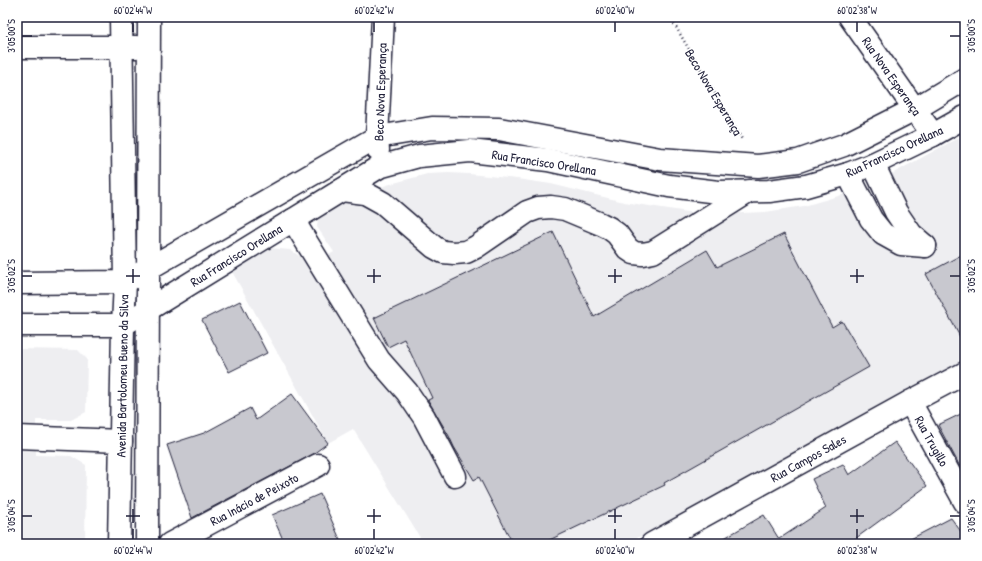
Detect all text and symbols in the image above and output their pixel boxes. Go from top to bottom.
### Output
text: 60°02'44"W [114,4,153,17]
text: 60°02'42"W [354,4,394,17]
text: 60°02'40"W [595,4,635,17]
text: 60°02'38"W [837,4,878,17]
text: 3°05'00"S [5,19,18,53]
text: 3°05'00"S [965,19,978,53]
street label: Rua Nova Esperança [858,33,926,119]
street label: Beco Nova Esperança [369,43,391,141]
street label: Beco Nova Esperança [681,45,747,139]
street label: Rua Francisco Orellana [842,121,946,181]
street label: Rua Francisco Orellana [491,145,597,179]
street label: Rua Francisco Orellana [187,219,285,291]
text: 3°05'02"S [5,259,18,293]
text: 3°05'02"S [965,259,978,293]
street label: Avenida Bartolomeu Bueno da Silva [112,294,132,458]
street label: Rua Trugillo [911,413,953,469]
street label: Rua Campos Sales [767,430,849,486]
street label: Rua Inácio de Peixoto [207,468,301,530]
text: 3°05'04"S [5,499,18,533]
text: 3°05'04"S [965,499,978,533]
text: 60°02'44"W [114,544,153,557]
text: 60°02'42"W [354,544,394,557]
text: 60°02'40"W [595,544,635,557]
text: 60°02'38"W [837,544,878,557]

